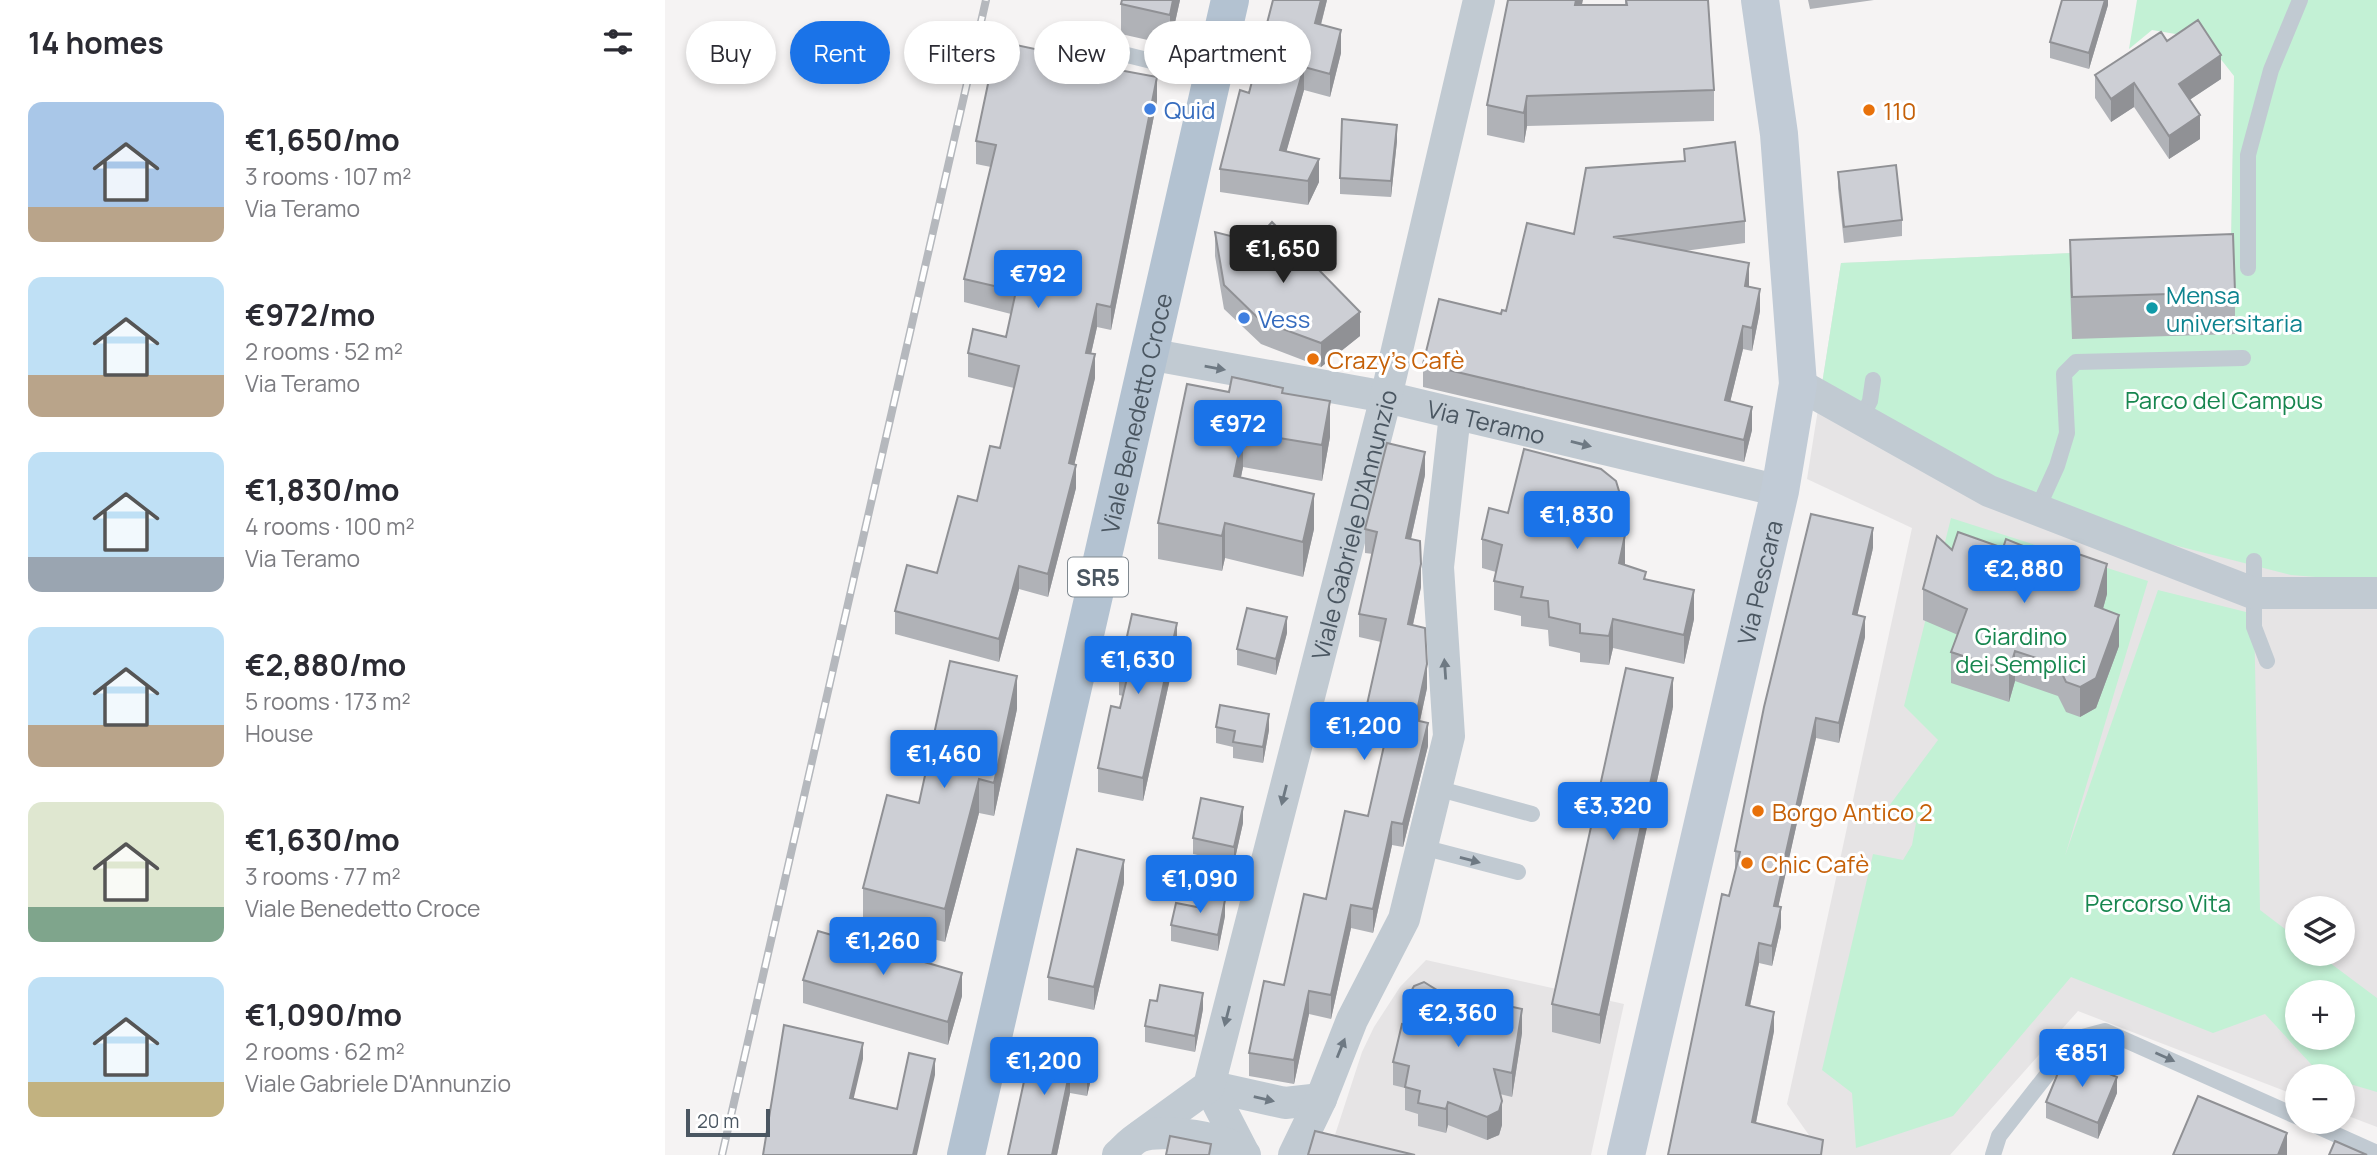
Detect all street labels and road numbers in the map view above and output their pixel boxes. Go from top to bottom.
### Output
street label: Viale Benedetto Croce [1092,290,1179,537]
street label: Viale Gabriele D'Annunzio [1303,386,1404,663]
street label: Via Teramo [1424,391,1549,451]
street label: Via Pescara [1728,517,1789,648]
road number: SR5 [1068,558,1128,596]

